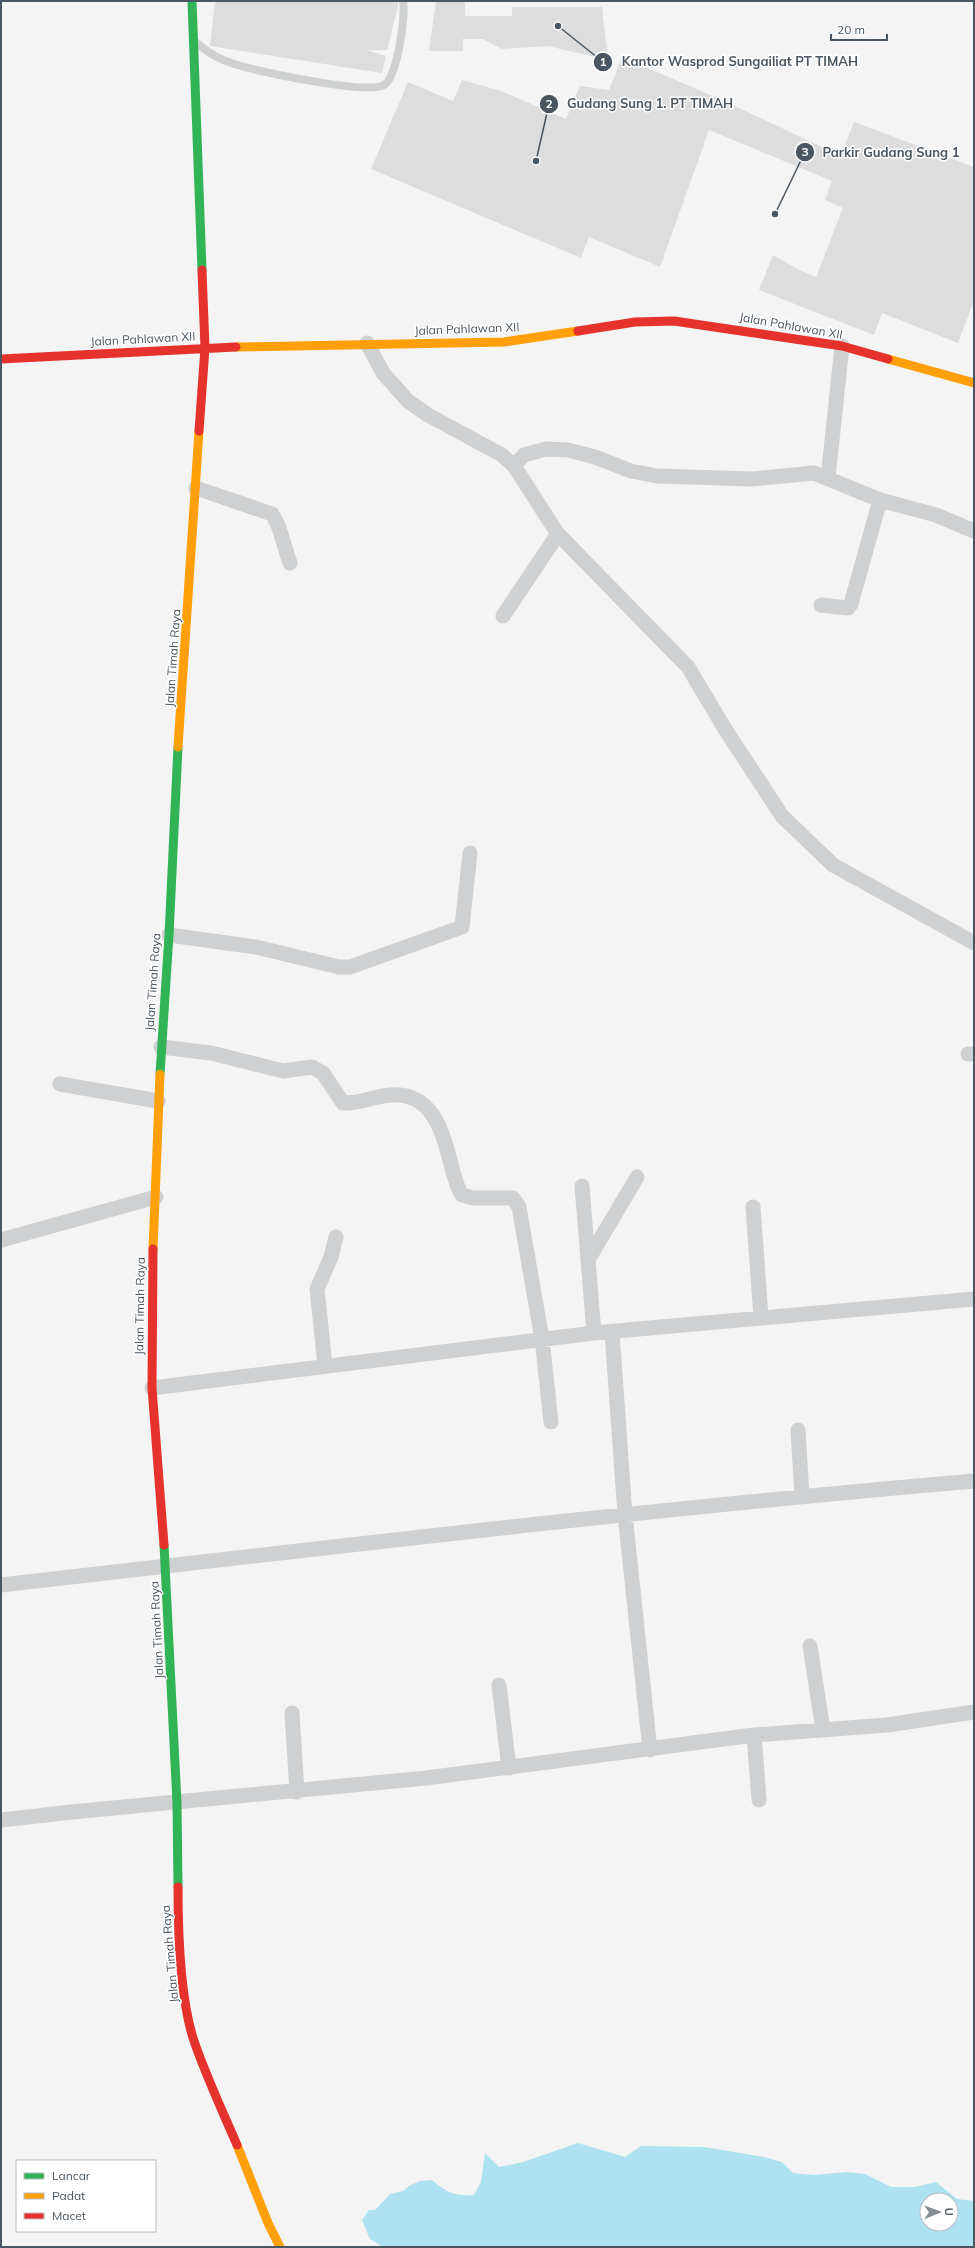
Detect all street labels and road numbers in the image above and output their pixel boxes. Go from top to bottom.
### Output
street label: Jalan Pahlawan XII [738,309,844,342]
street label: Jalan Pahlawan XII [414,319,520,338]
street label: Jalan Pahlawan XII [90,328,196,349]
street label: Jalan Timah Raya [162,608,183,707]
street label: Jalan Timah Raya [142,932,163,1031]
street label: Jalan Timah Raya [131,1257,148,1355]
street label: Jalan Timah Raya [146,1581,167,1679]
street label: Jalan Timah Raya [158,1904,181,2004]

